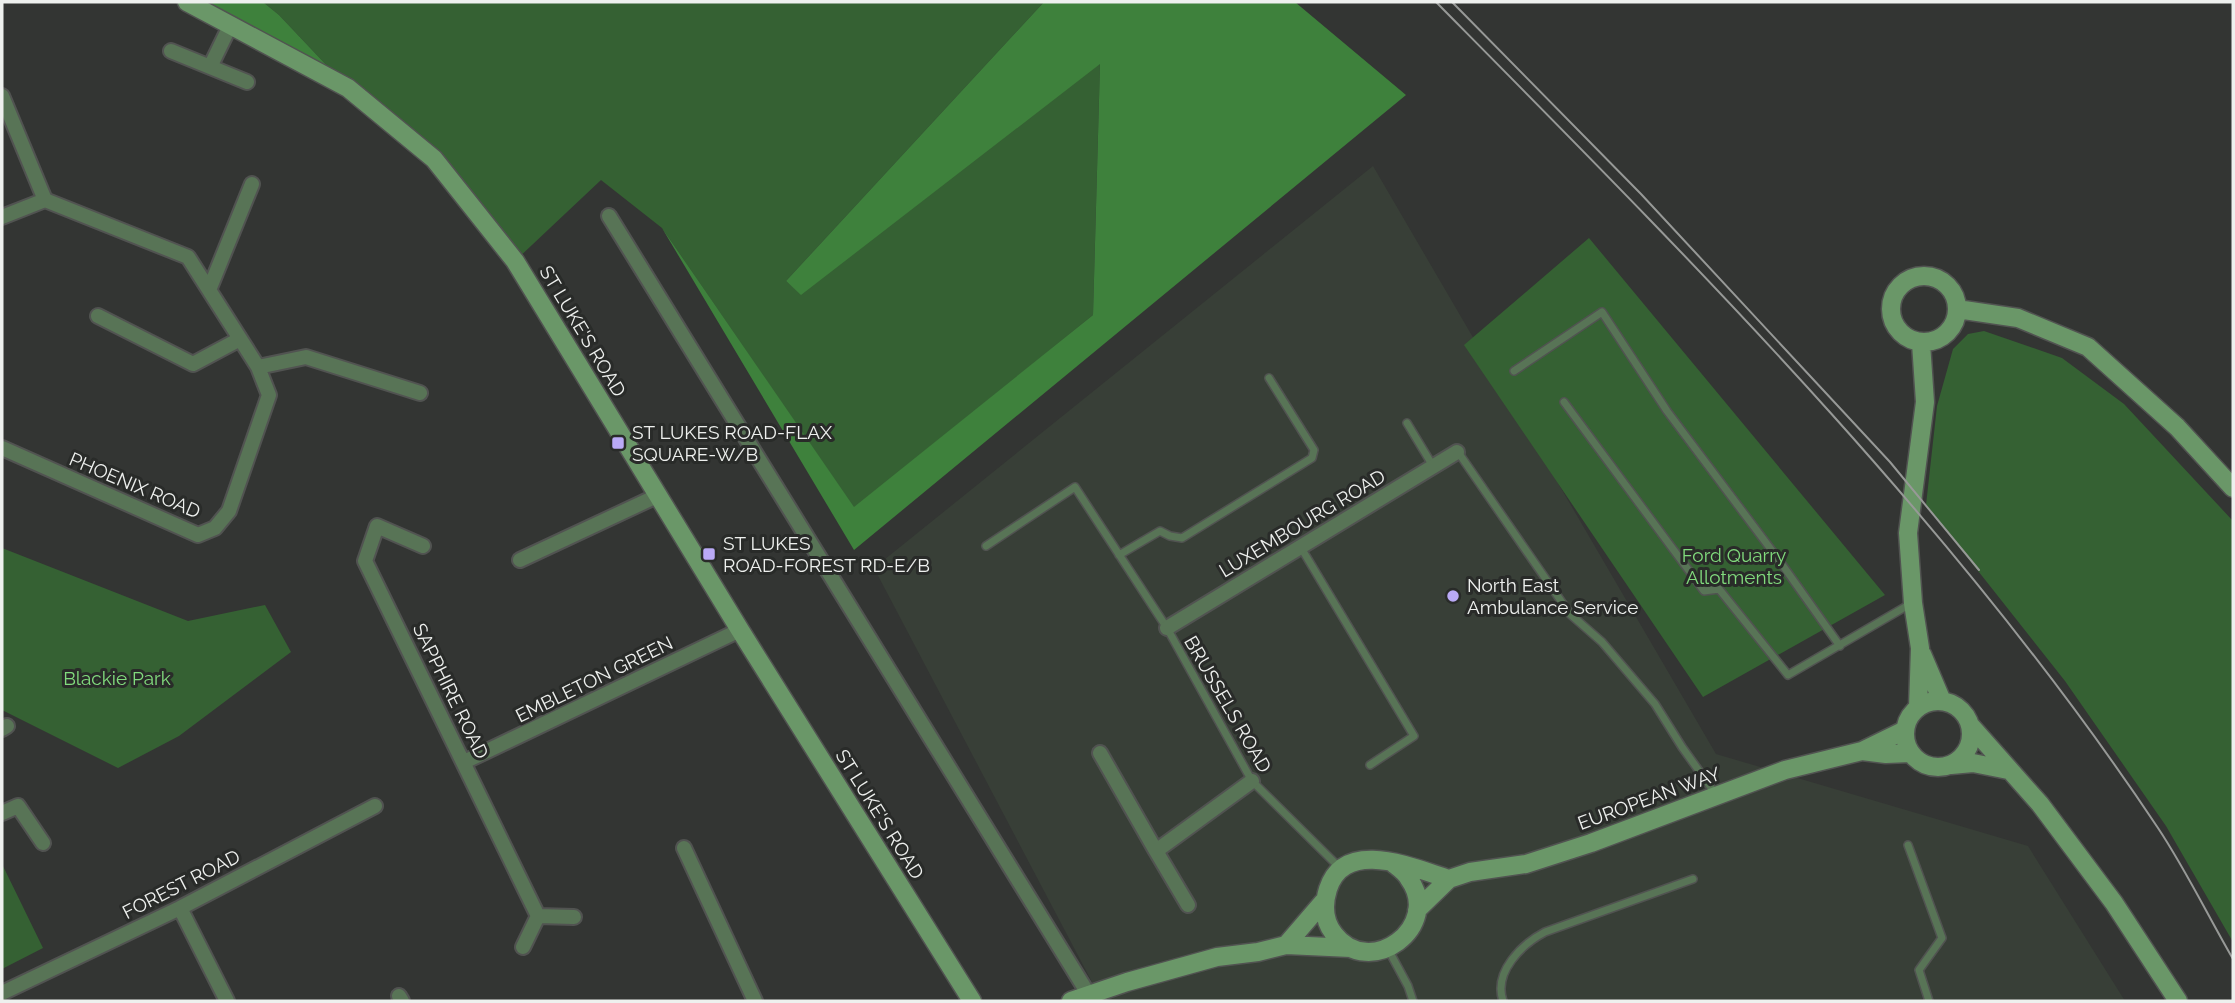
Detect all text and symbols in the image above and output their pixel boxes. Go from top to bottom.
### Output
street label: ST LUKE'S ROAD [535,262,631,400]
place label: ST LUKES ROAD-FLAX SQUARE-W/B [632,421,832,465]
marker: ST LUKES ROAD-FLAX SQUARE-W/B [610,435,626,451]
street label: PHOENIX ROAD [66,447,204,523]
street label: LUXEMBOURG ROAD [1215,465,1389,581]
place label: ST LUKES ROAD-FOREST RD-E/B [723,532,930,576]
park label: Ford Quarry Allotments [1682,544,1786,588]
marker: ST LUKES ROAD-FOREST RD-E/B [701,546,717,562]
place label: North East Ambulance Service [1467,574,1638,618]
marker: North East Ambulance Service [1445,588,1461,604]
street label: SAPPHIRE ROAD [409,620,493,762]
street label: EMBLETON GREEN [512,631,676,727]
street label: BRUSSELS ROAD [1180,632,1276,776]
park label: Blackie Park [63,667,171,689]
street label: ST LUKE'S ROAD [831,745,929,883]
street label: EUROPEAN WAY [1575,762,1724,834]
street label: FOREST ROAD [118,845,244,923]

